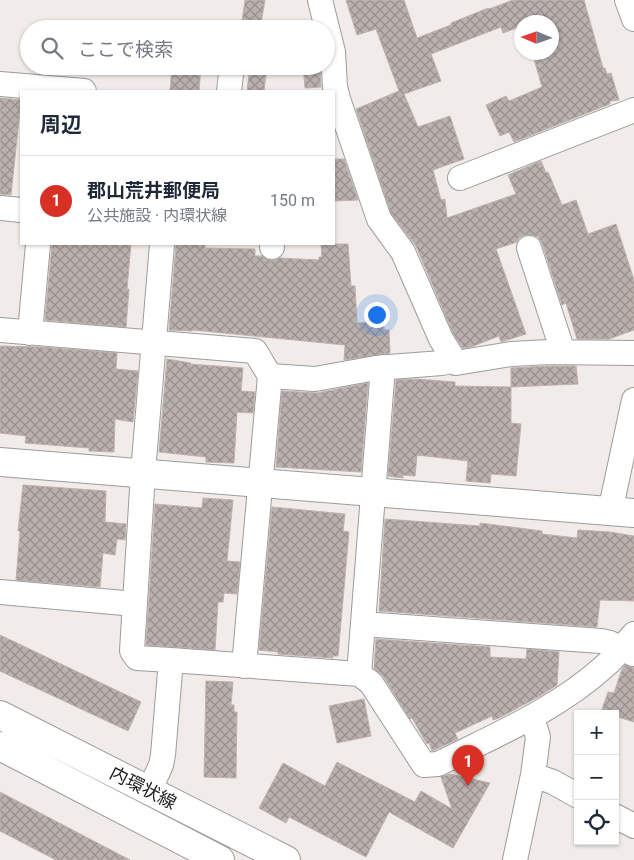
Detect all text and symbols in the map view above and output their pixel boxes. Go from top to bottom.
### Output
north arrow [514,15,559,60]
search box [20,20,335,75]
icon: search [38,34,66,62]
text: ここで検索 [78,38,173,61]
text: 周辺 [40,113,82,137]
text: 郡山荒井郵便局 [87,179,220,202]
text: 1 [51,191,61,210]
text: 150 m [270,191,315,210]
text: 公共施設 · 内環状線 [87,206,227,225]
your location [364,302,390,328]
map controls [574,710,619,845]
button: + [574,710,619,755]
pin: 1 [452,745,484,786]
button: − [574,755,619,800]
street label: 内環状線 [106,762,180,813]
button: locate [574,800,619,845]

